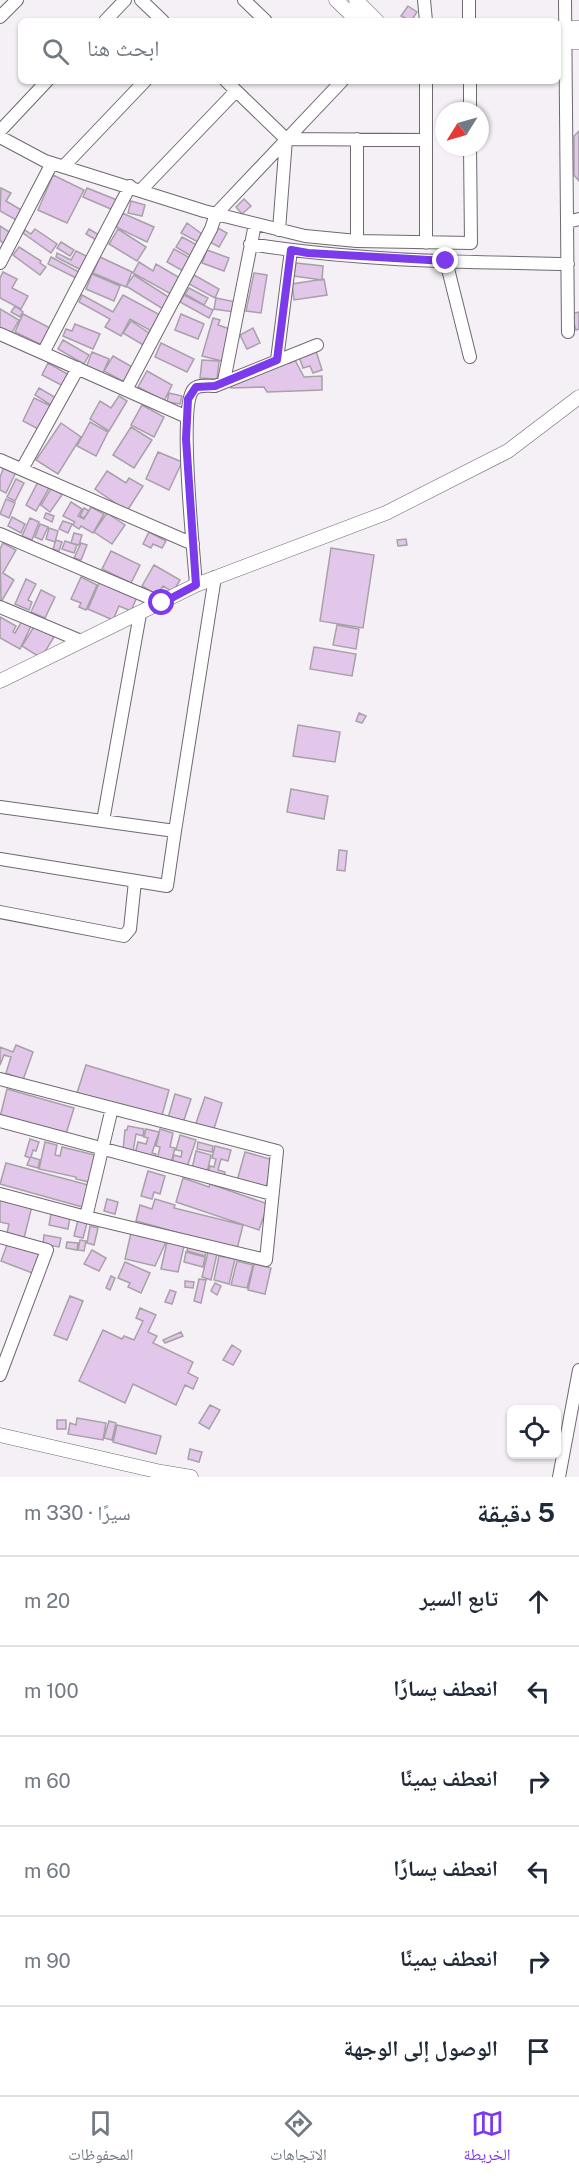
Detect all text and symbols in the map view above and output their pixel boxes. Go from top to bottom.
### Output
search box [18,18,561,84]
icon: search [39,35,72,68]
text: ابحث هنا [87,35,159,61]
north arrow [435,102,489,156]
route end [432,247,458,273]
route start [148,589,174,615]
map controls [507,1405,561,1459]
button: locate [507,1405,561,1459]
text: 5 دقيقة [477,1497,555,1528]
text: سيرًا · 330 m [24,1501,131,1525]
text: تابع السير [420,1585,498,1611]
icon: ahead [522,1585,555,1618]
text: 20 m [24,1589,70,1613]
text: انعطف يسارًا [393,1675,498,1701]
icon: left [522,1675,555,1708]
text: 100 m [24,1679,79,1703]
text: انعطف يمينًا [400,1765,498,1791]
icon: right [522,1765,555,1798]
text: 60 m [24,1769,71,1793]
text: انعطف يسارًا [393,1855,498,1881]
icon: left [522,1855,555,1888]
text: 60 m [24,1859,71,1883]
text: انعطف يمينًا [400,1945,498,1971]
icon: right [522,1945,555,1978]
text: 90 m [24,1949,71,1973]
text: الوصول إلى الوجهة [343,2035,498,2061]
icon: arrive [522,2035,555,2068]
tab: المحفوظات [68,2107,133,2170]
tab: الاتجاهات [270,2107,327,2170]
tab: الخريطة [464,2107,511,2170]

